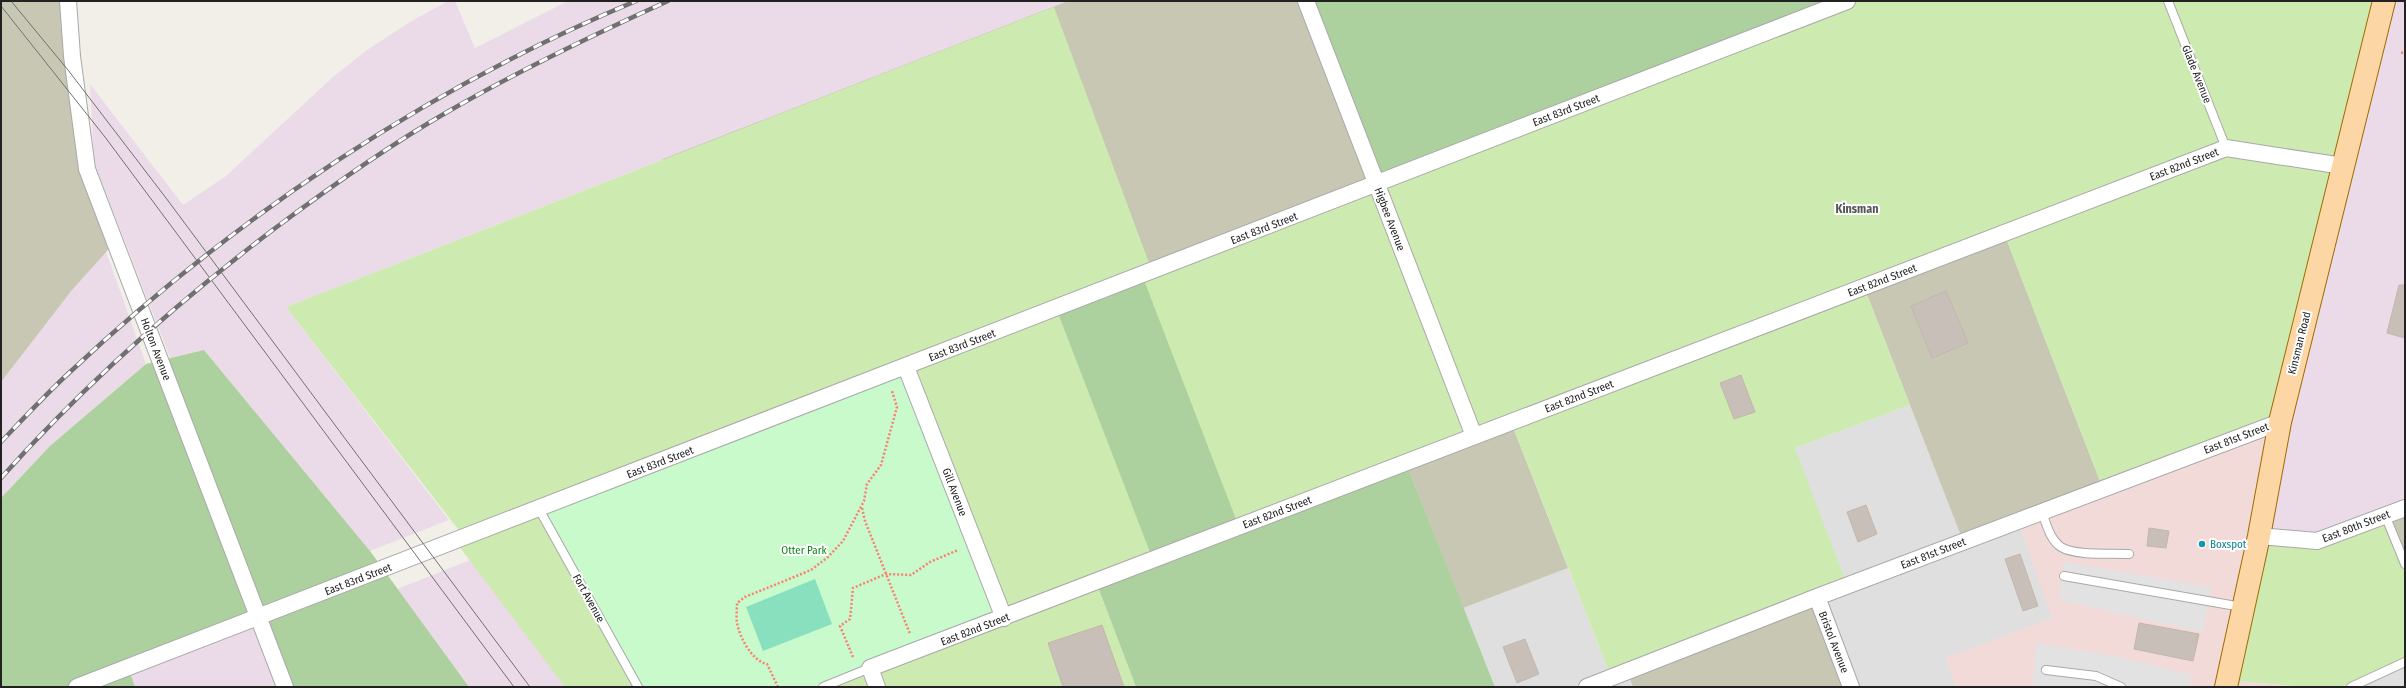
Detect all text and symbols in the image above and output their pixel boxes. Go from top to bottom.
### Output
street label: Glade Avenue [2179,43,2214,105]
street label: East 83rd Street [1531,92,1602,129]
street label: East 82nd Street [2148,145,2221,184]
street label: Higbee Avenue [1371,186,1408,253]
district label: Kinsman [1835,202,1879,216]
street label: East 83rd Street [1229,210,1300,247]
street label: East 82nd Street [1846,261,1919,300]
street label: Kinsman Road [2285,310,2314,376]
street label: Holton Avenue [138,316,173,382]
street label: East 83rd Street [927,327,998,364]
street label: East 82nd Street [1543,377,1616,416]
street label: East 81st Street [2202,420,2271,457]
street label: East 83rd Street [625,444,696,481]
street label: Gill Avenue [939,466,970,518]
street label: East 82nd Street [1241,493,1314,532]
street label: East 80th Street [2320,507,2392,545]
street label: East 81st Street [1899,535,1968,572]
place label: Boxspot [2210,538,2247,551]
marker: Boxspot [2197,539,2207,549]
park label: Otter Park [781,544,828,557]
street label: East 83rd Street [323,561,394,598]
street label: Fort Avenue [570,572,607,625]
street label: Bristol Avenue [1816,609,1851,675]
street label: East 82nd Street [939,610,1012,649]

